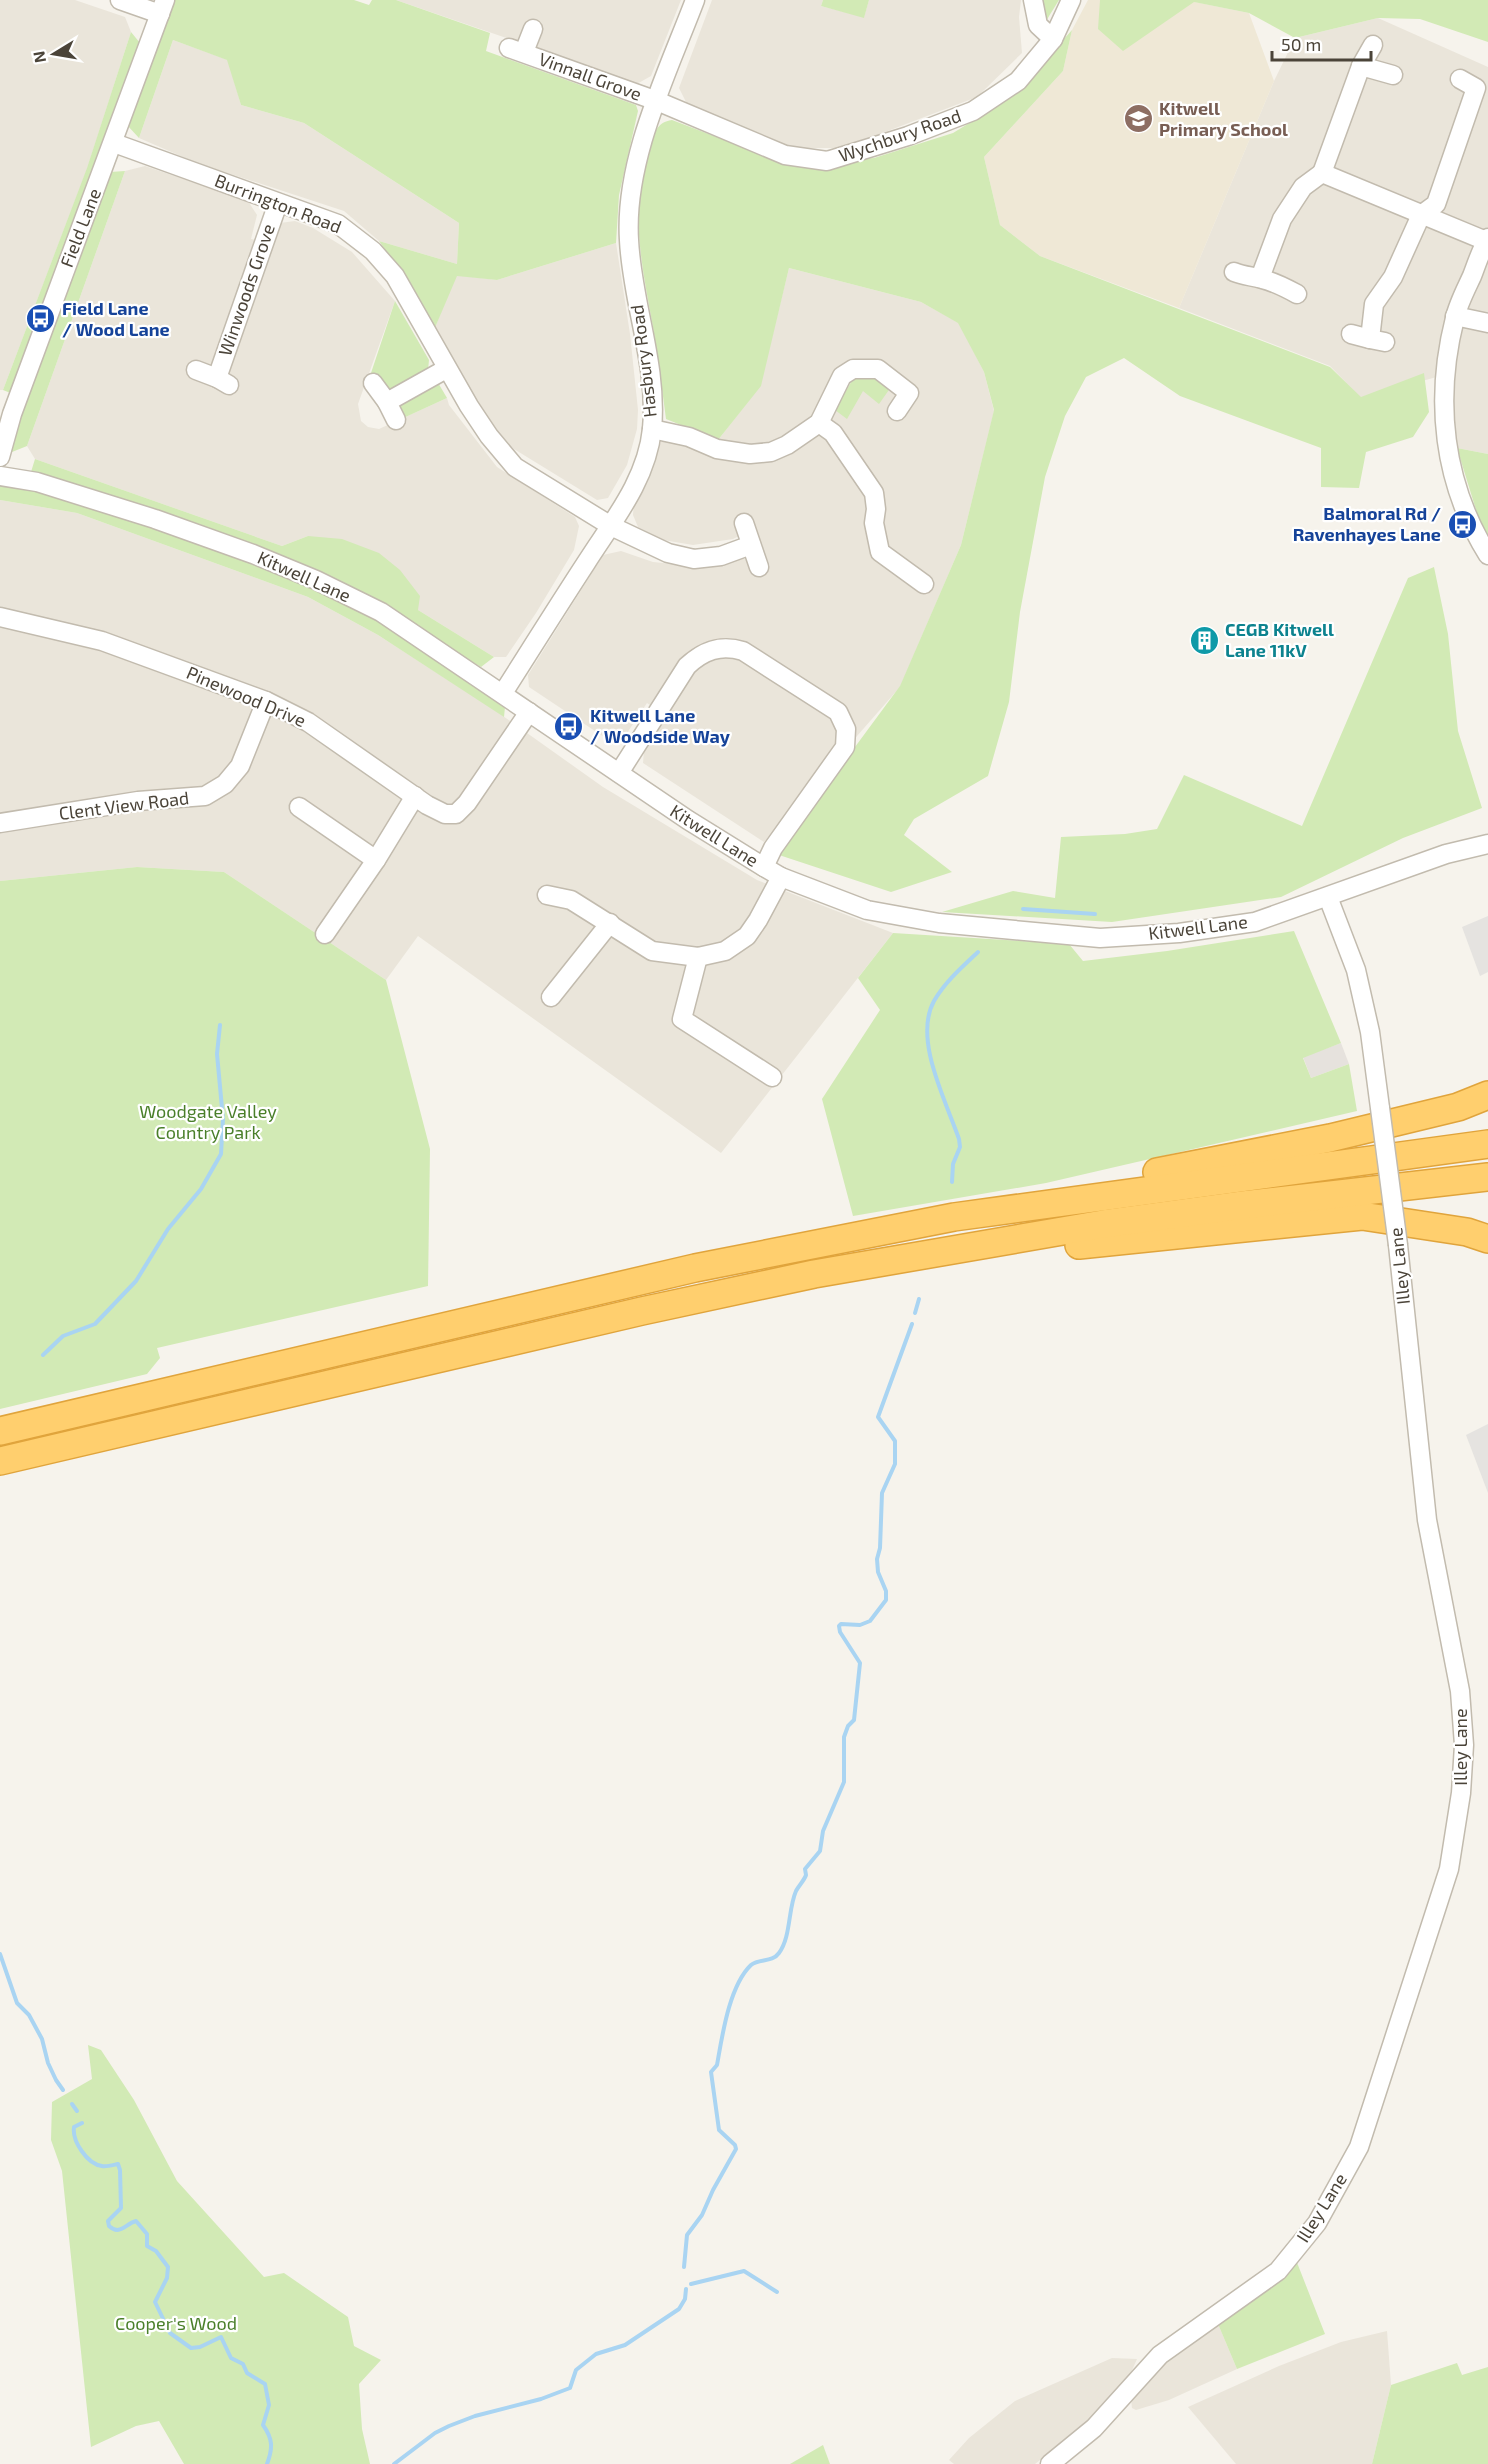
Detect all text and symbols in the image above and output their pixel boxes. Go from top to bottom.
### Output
north arrow [24,24,84,84]
scale bar [1272,24,1371,62]
text: 50 m [1281,33,1321,55]
street label: Vinnall Grove [536,47,645,105]
text: N [28,49,49,64]
place label: Kitwell Primary School [1159,97,1288,140]
school or university icon: Kitwell Primary School [1122,103,1154,135]
street label: Wychbury Road [836,104,964,166]
street label: Burrington Road [212,169,345,237]
street label: Field Lane [55,185,105,270]
street label: Winwoods Grove [213,221,279,359]
place label: Field Lane / Wood Lane [62,297,170,340]
bus stop icon: Field Lane / Wood Lane [25,303,57,335]
street label: Hasbury Road [625,304,661,419]
place label: Balmoral Rd / Ravenhayes Lane [1293,502,1441,545]
bus stop icon: Balmoral Rd / Ravenhayes Lane [1446,508,1478,540]
street label: Kitwell Lane [254,546,355,606]
place label: CEGB Kitwell Lane 11kV [1225,618,1334,661]
building icon: CEGB Kitwell Lane 11kV [1188,624,1220,656]
street label: Pinewood Drive [183,661,309,731]
place label: Kitwell Lane / Woodside Way [590,704,731,747]
bus stop icon: Kitwell Lane / Woodside Way [553,710,585,742]
street label: Clent View Road [57,786,190,824]
street label: Kitwell Lane [666,799,763,871]
street label: Kitwell Lane [1147,910,1249,944]
park label: Woodgate Valley Country Park [139,1100,277,1143]
street label: Illey Lane [1384,1226,1414,1306]
street label: Illey Lane [1449,1708,1471,1786]
street label: Illey Lane [1291,2169,1351,2246]
park label: Cooper's Wood [115,2312,237,2334]

